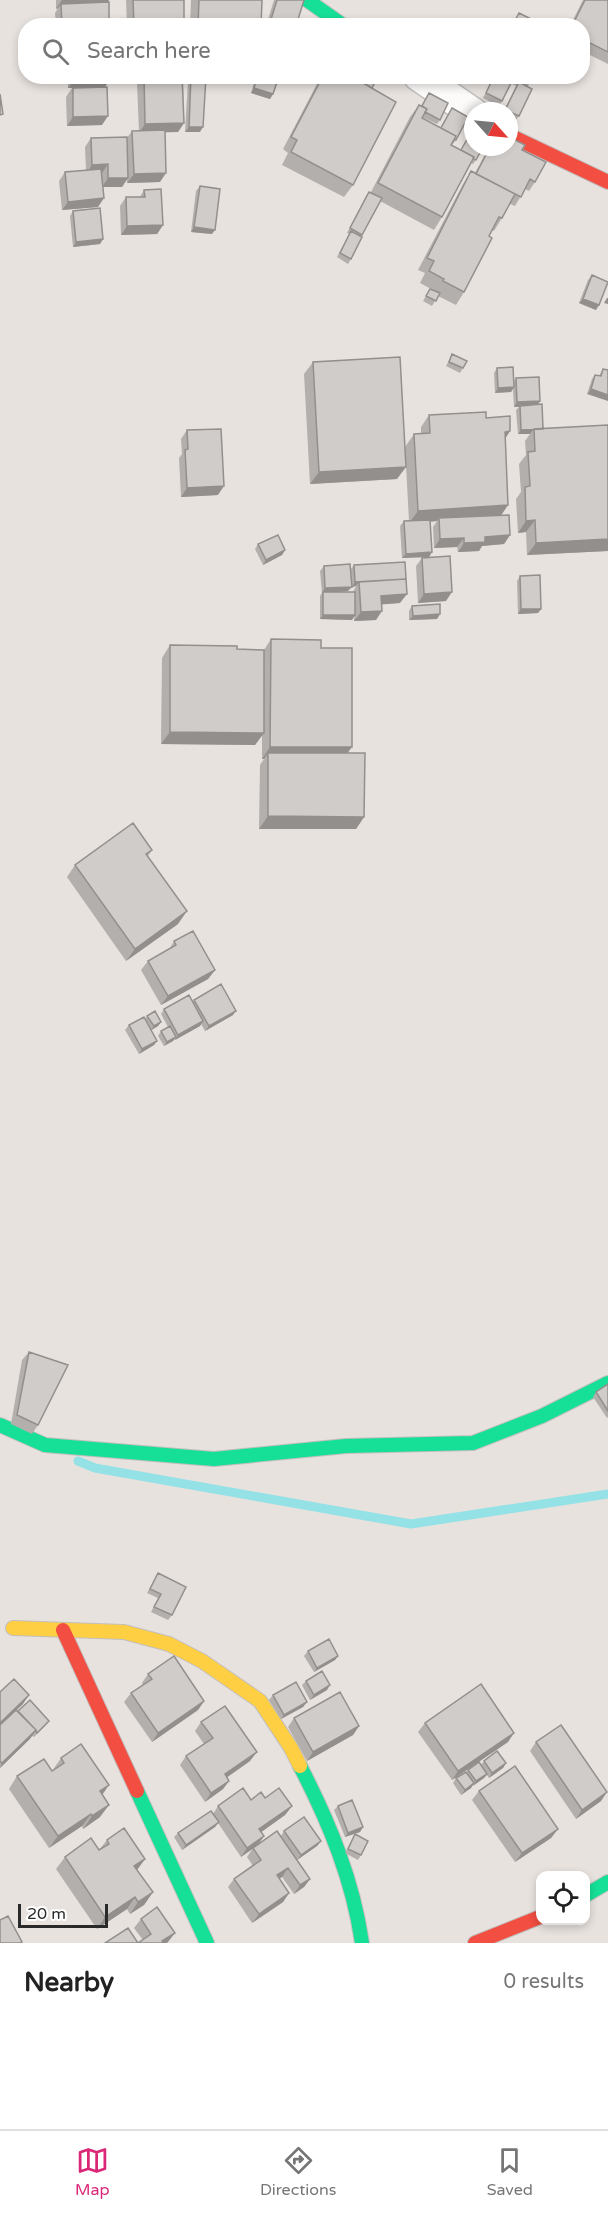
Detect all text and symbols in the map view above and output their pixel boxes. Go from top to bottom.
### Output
search box [18,18,590,84]
icon: search [39,35,72,68]
text: Search here [87,38,211,64]
north arrow [464,102,518,156]
map controls [536,1871,590,1925]
button: locate [536,1871,590,1925]
scale bar [18,1901,108,1928]
text: 20 m [27,1904,66,1924]
text: Nearby [24,1967,114,1998]
text: 0 results [504,1970,584,1994]
tab: Map [75,2144,110,2200]
tab: Directions [260,2144,336,2200]
tab: Saved [487,2144,533,2200]

